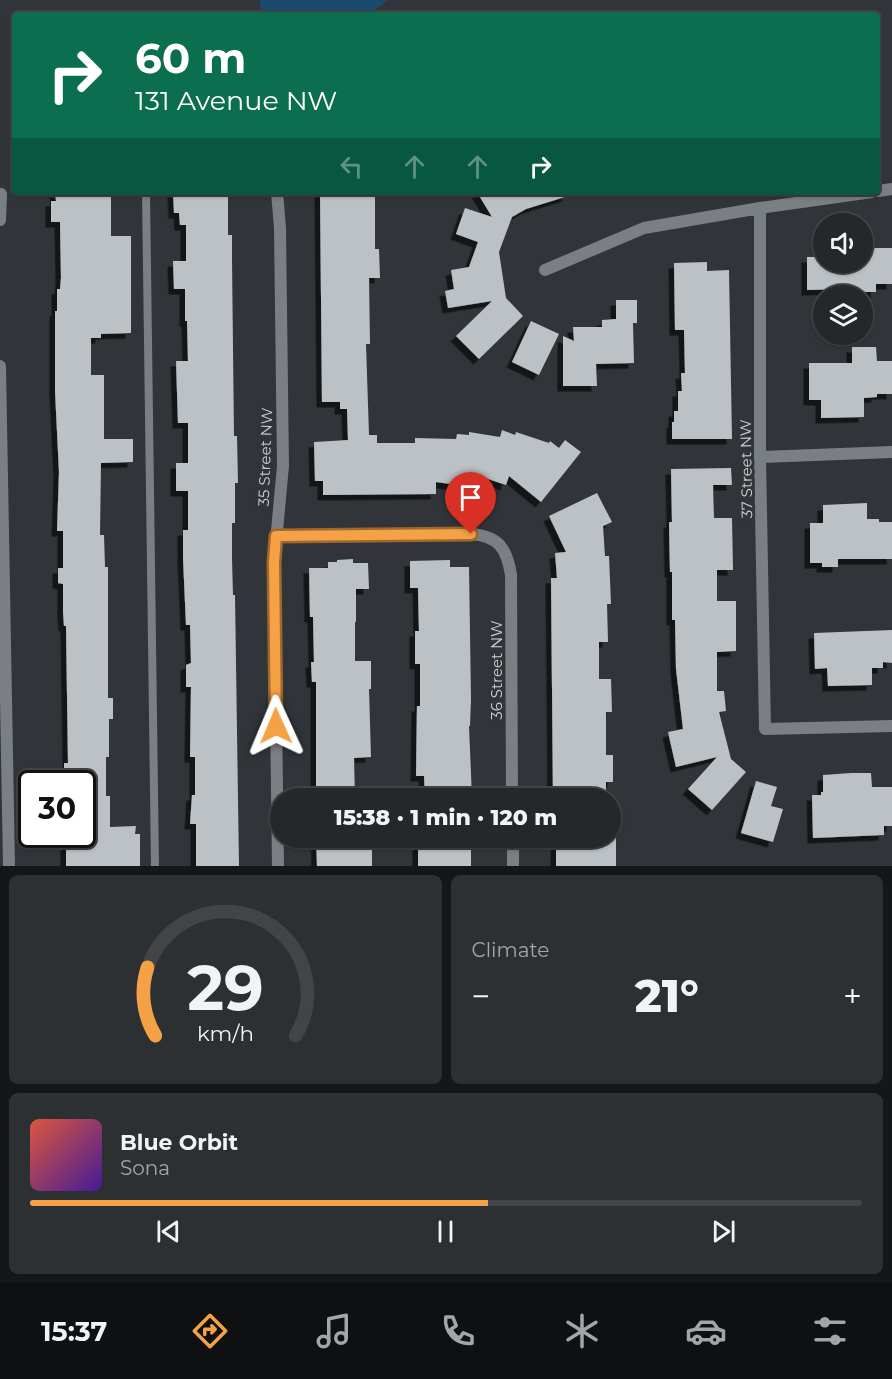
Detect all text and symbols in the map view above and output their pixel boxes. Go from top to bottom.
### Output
text: 60 m [135,32,246,84]
icon: right [36,36,114,114]
text: 131 Avenue NW [135,84,337,117]
icon: left [335,150,368,183]
icon: ahead [398,150,431,183]
icon: ahead [461,150,494,183]
icon: right [524,150,557,183]
map controls [813,213,873,345]
button: sound [813,213,873,273]
button: layers [813,285,873,345]
street label: 35 Street NW [254,407,276,507]
street label: 37 Street NW [736,419,756,519]
pin [445,472,496,534]
icon: arrive [454,481,487,514]
street label: 36 Street NW [487,620,506,720]
position arrow [244,694,308,758]
speed limit sign: 30 [18,770,96,848]
text: 15:38 · 1 min · 120 m [334,804,557,831]
text: Climate [472,938,549,962]
text: 29 [187,950,264,1026]
text: 21° [635,968,699,1023]
text: − [472,976,490,1016]
text: + [843,976,862,1016]
text: km/h [197,1021,254,1047]
text: Blue Orbit [120,1129,238,1156]
text: Sona [120,1156,170,1180]
icon: previous [152,1215,185,1248]
icon: pause [429,1215,462,1248]
icon: next [707,1215,740,1248]
icon: directions [189,1310,231,1352]
icon: music [313,1310,355,1352]
icon: phone [437,1310,479,1352]
icon: climate [561,1310,603,1352]
icon: car [685,1310,727,1352]
icon: filters [809,1310,851,1352]
text: 15:37 [41,1315,107,1348]

